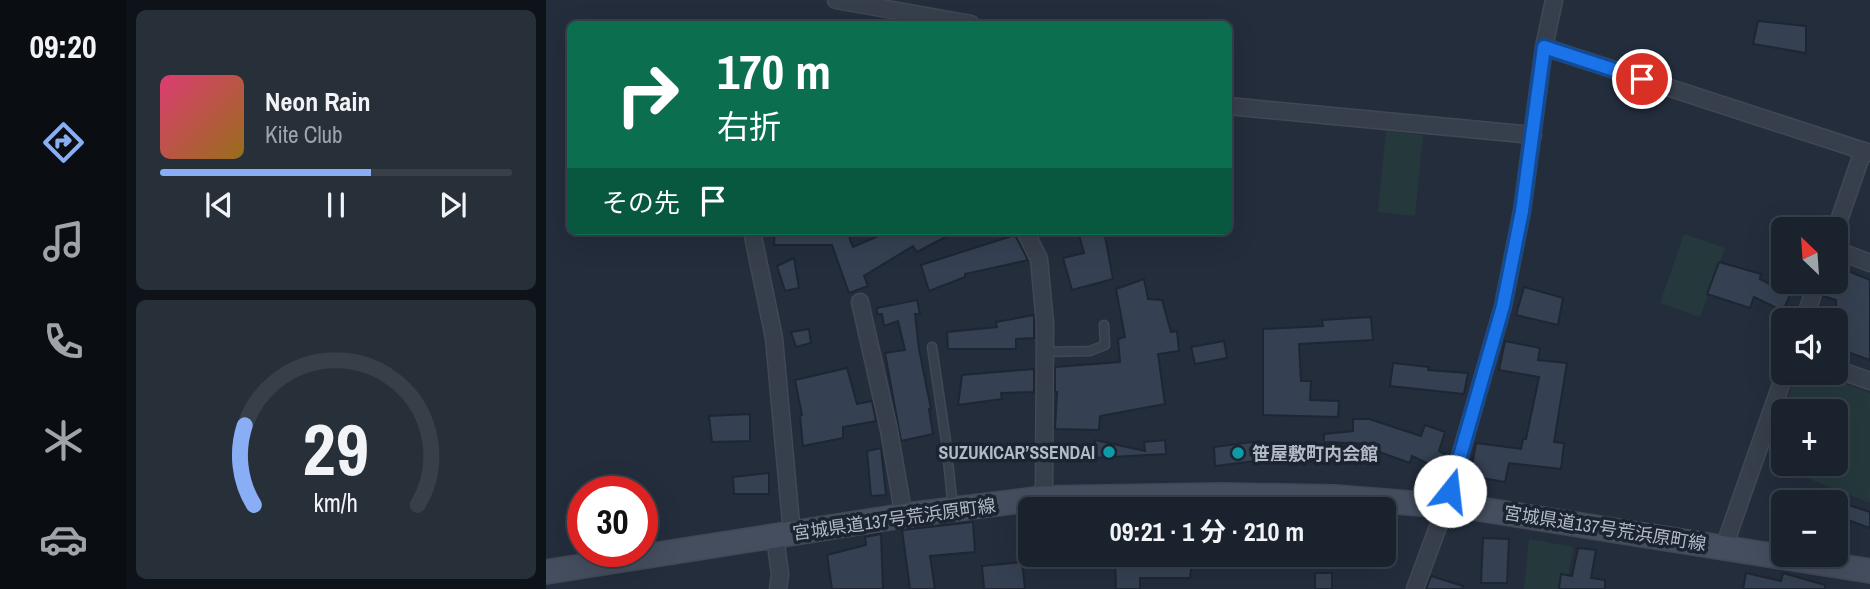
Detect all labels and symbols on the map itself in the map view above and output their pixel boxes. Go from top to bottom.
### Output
pin [1612,49,1672,109]
north arrow [1771,217,1848,294]
place label: SUZUKICAR’SSENDAI [938,440,1095,465]
place label: 笹屋敷町内会館 [1252,441,1378,466]
marker: SUZUKICAR’SSENDAI [1101,444,1117,460]
marker: 笹屋敷町内会館 [1230,445,1246,461]
position arrow [1413,454,1487,528]
speed limit sign: 30 [567,476,658,567]
street label: 宮城県道137号荒浜原町線 [791,492,997,546]
street label: 宮城県道137号荒浜原町線 [1502,500,1708,556]

